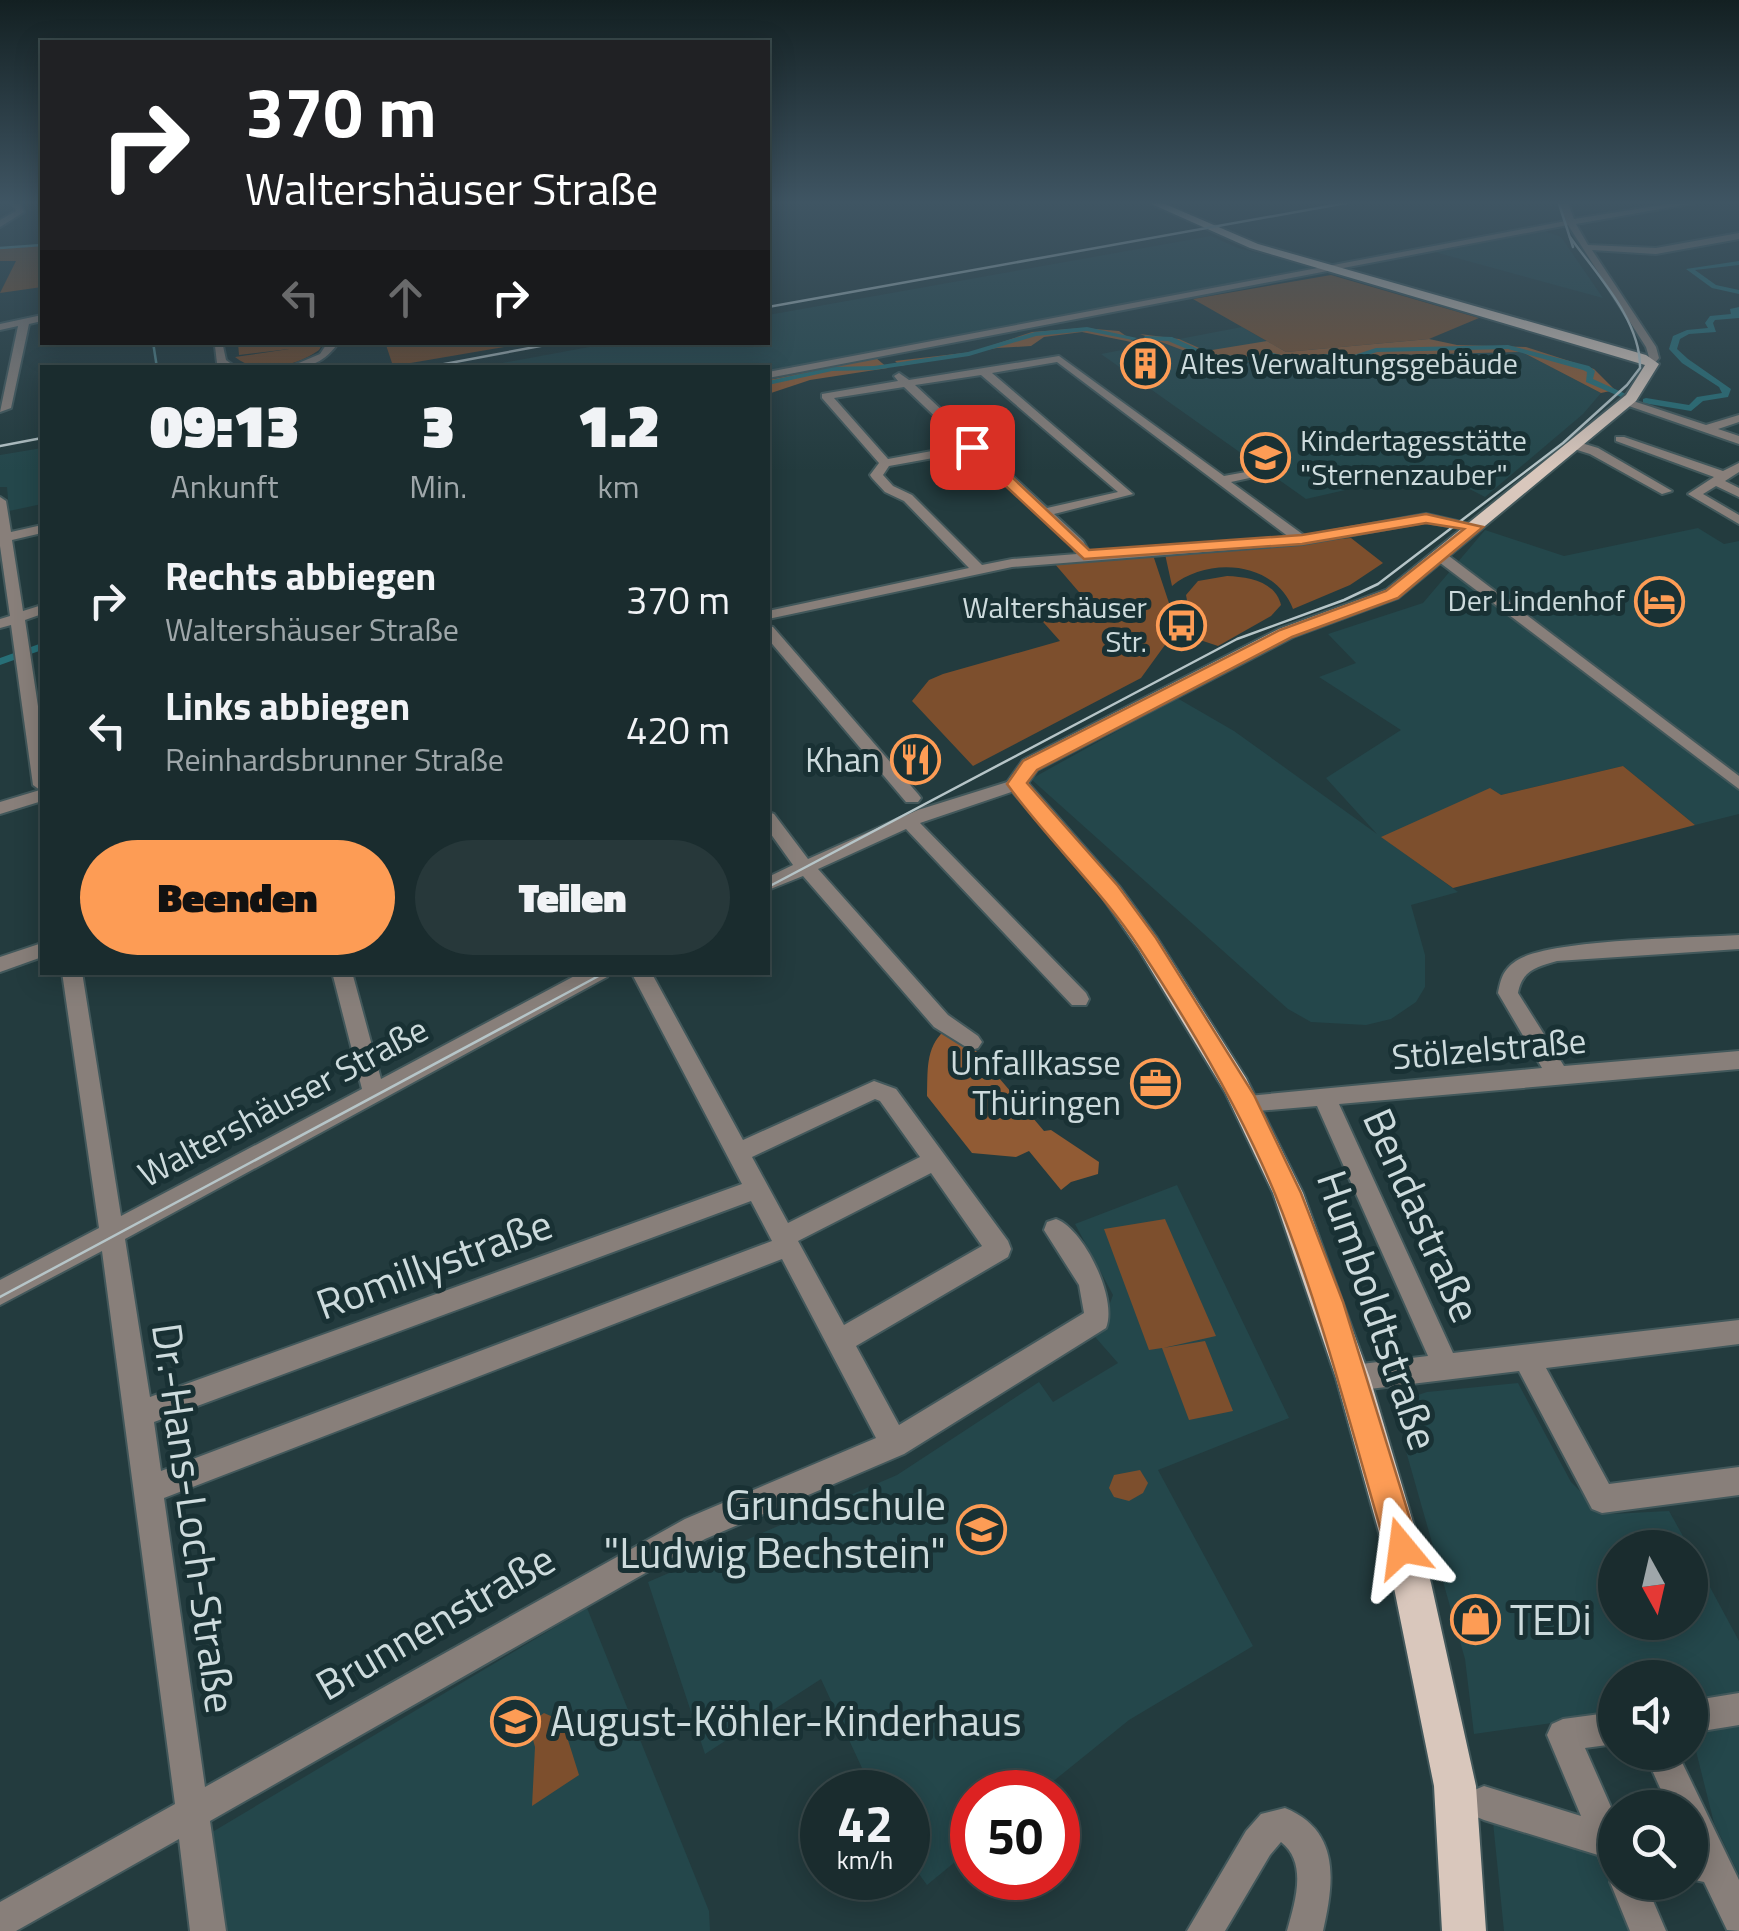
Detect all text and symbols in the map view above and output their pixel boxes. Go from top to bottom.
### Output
text: 370 m [245,58,437,164]
icon: right [80,80,210,210]
text: Waltershäuser Straße [245,154,658,222]
icon: left [273,270,328,325]
icon: ahead [378,270,433,325]
icon: right [483,270,538,325]
building icon: Altes Verwaltungsgebäude [1119,338,1171,390]
place label: Altes Verwaltungsgebäude [1180,340,1518,386]
text: 09:13 [150,379,299,470]
text: 3 [422,379,455,470]
text: 1.2 [577,379,660,470]
pin [930,405,1015,490]
place label: Kindertagesstätte "Sternenzauber" [1300,417,1527,497]
icon: arrive [945,420,1000,475]
school or university icon: Kindertagesstätte "Sternenzauber" [1239,432,1291,484]
text: Ankunft [171,462,278,510]
text: Min. [409,462,467,510]
text: km [598,462,640,510]
text: Rechts abbiegen [165,547,436,605]
text: 370 m [626,571,730,629]
icon: right [80,573,135,628]
hotel icon: Der Lindenhof [1634,575,1686,627]
place label: Der Lindenhof [1447,577,1625,623]
place label: Waltershäuser Str. [962,584,1147,664]
bus stop icon: Waltershäuser Str. [1156,599,1208,651]
text: Waltershäuser Straße [165,605,459,653]
text: Links abbiegen [165,677,410,735]
text: 420 m [626,701,730,759]
icon: left [80,703,135,758]
place label: Khan [805,732,880,786]
restaurant icon: Khan [889,734,941,786]
text: Reinhardsbrunner Straße [165,735,504,783]
button: Beenden [80,840,395,955]
button: Teilen [415,840,730,955]
street label: Waltershäuser Straße [128,1002,437,1200]
street label: Stölzelstraße [1389,1013,1588,1083]
place label: Unfallkasse Thüringen [950,1035,1121,1129]
office icon: Unfallkasse Thüringen [1130,1057,1182,1109]
street label: Bendastraße [1347,1097,1499,1332]
street label: Humboldtstraße [1301,1161,1457,1458]
street label: Romillystraße [307,1191,560,1335]
street label: Dr.-Hans-Loch-Straße [136,1319,254,1717]
place label: Grundschule "Ludwig Bechstein" [604,1472,946,1584]
position arrow [1350,1496,1454,1600]
school or university icon: Grundschule "Ludwig Bechstein" [955,1503,1007,1555]
street label: Brunnenstraße [303,1527,566,1716]
north arrow [1598,1530,1708,1640]
map controls [1598,1530,1708,1900]
place label: TEDi [1510,1587,1592,1651]
shop icon: TEDi [1449,1594,1501,1646]
button: sound [1598,1660,1708,1770]
place label: August-Köhler-Kinderhaus [550,1688,1022,1752]
school or university icon: August-Köhler-Kinderhaus [489,1695,541,1747]
speed limit sign: 50 [950,1770,1080,1900]
text: 42 [837,1785,893,1861]
button: search [1598,1790,1708,1900]
text: km/h [837,1841,893,1879]

